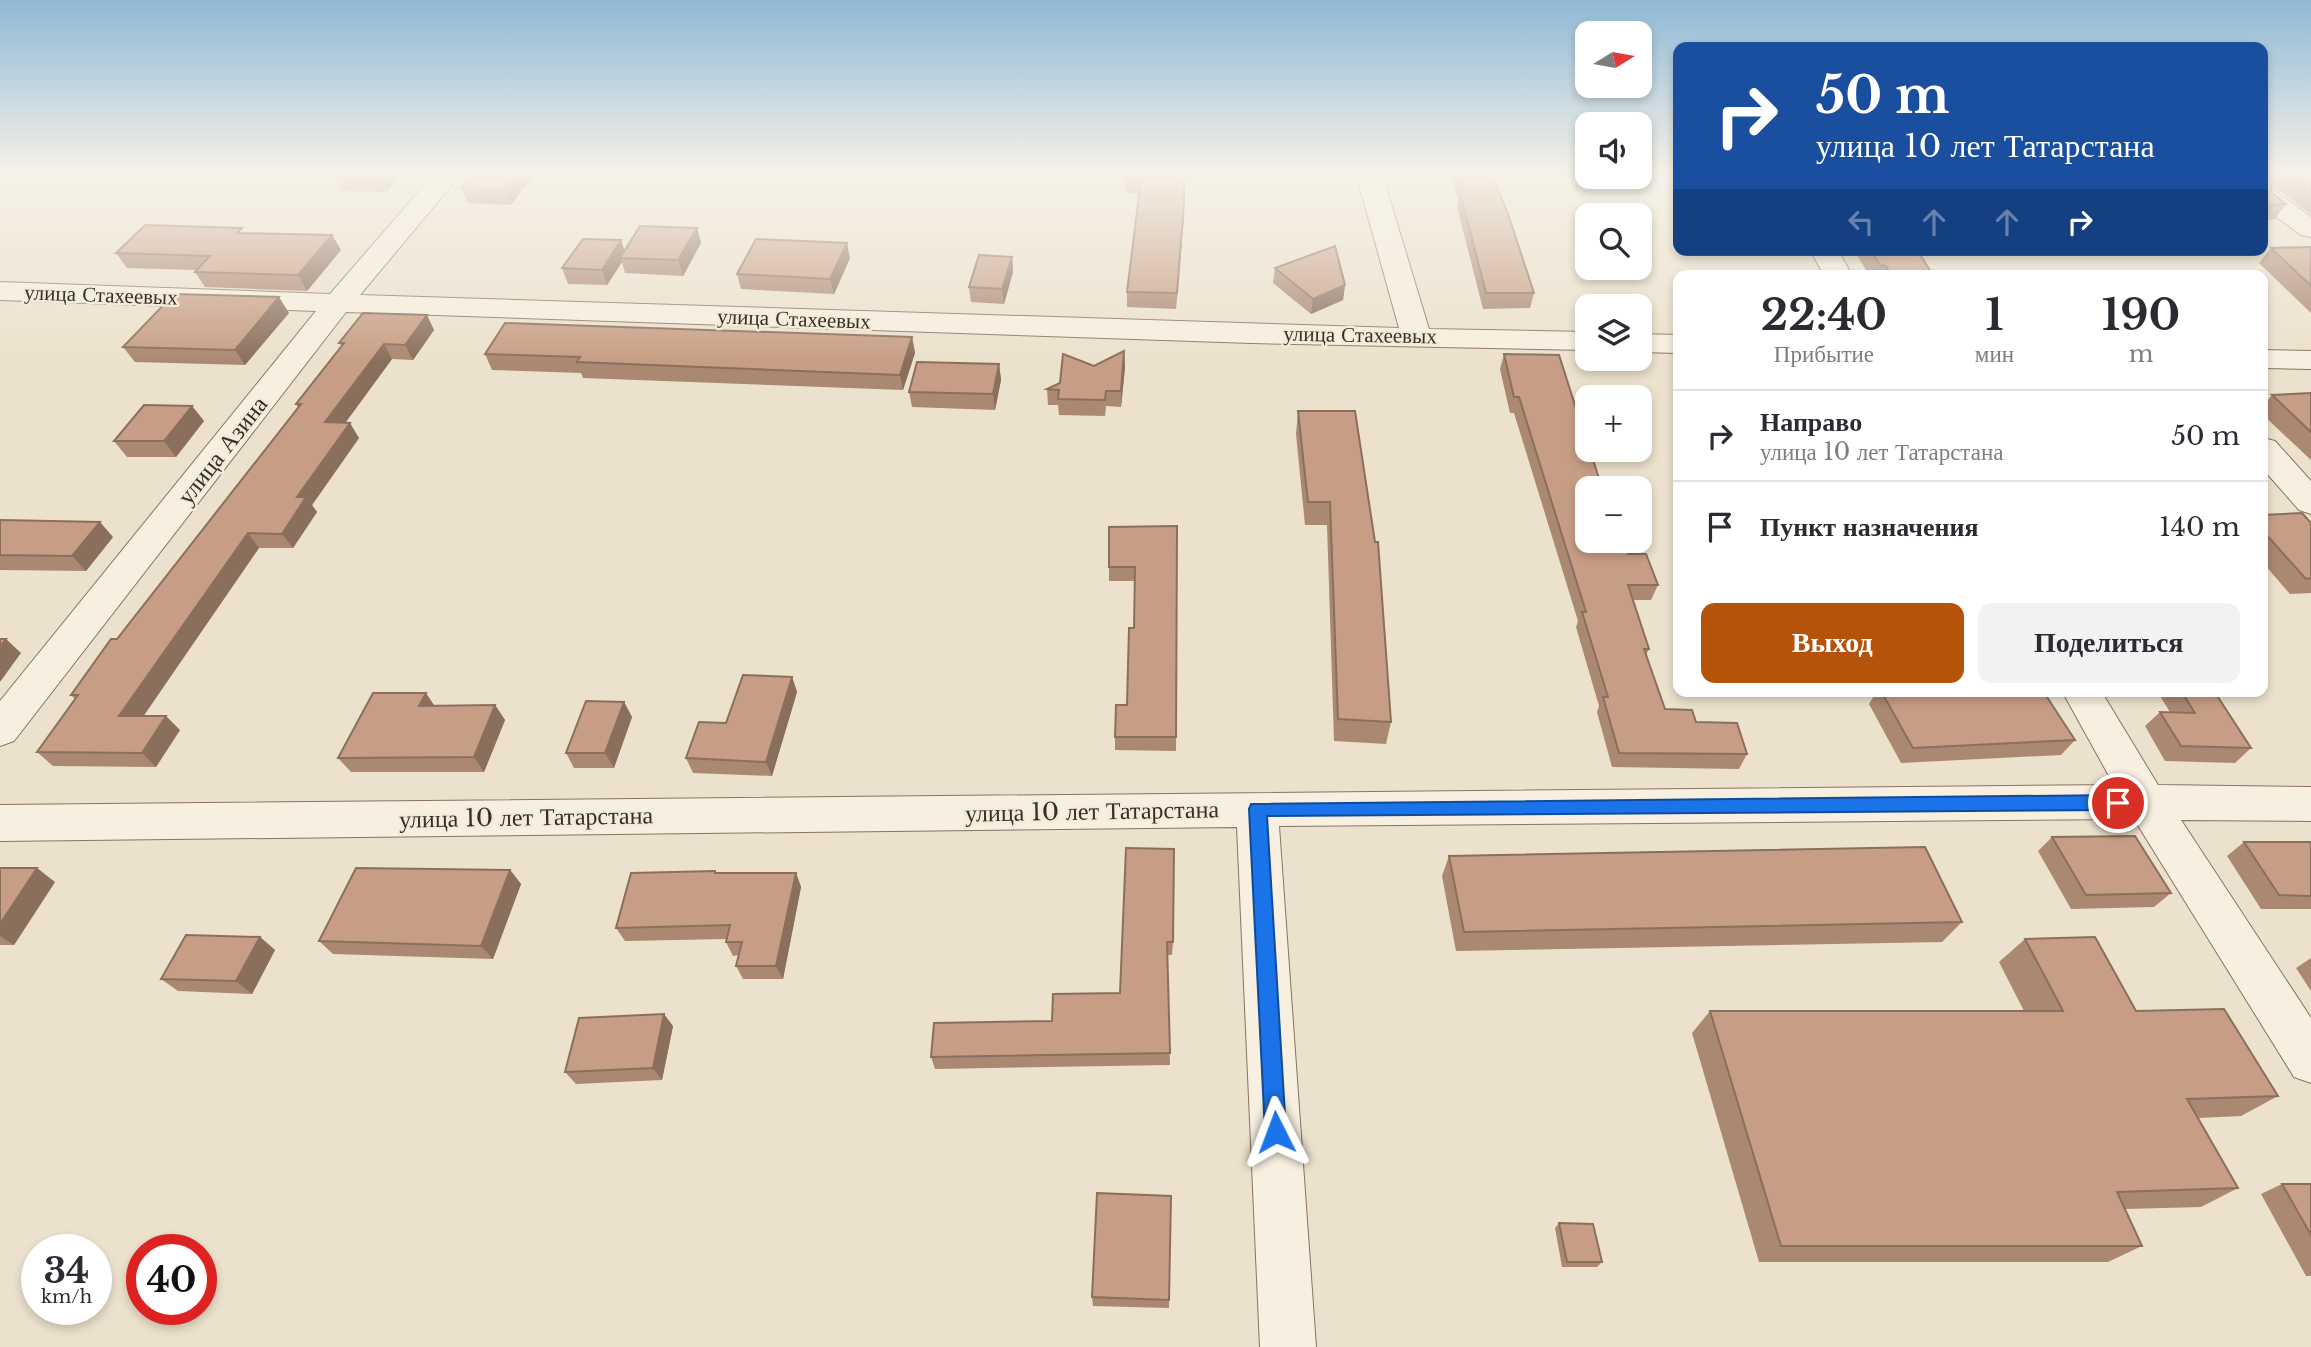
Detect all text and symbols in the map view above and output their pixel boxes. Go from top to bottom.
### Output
north arrow [1575,21,1652,98]
map controls [1575,21,1652,553]
text: 50 m [1816,65,1949,126]
icon: right [1701,70,1792,161]
button: sound [1575,112,1652,189]
text: улица 10 лет Татарстана [1816,126,2155,166]
button: search [1575,203,1652,280]
icon: left [1842,203,1880,241]
icon: ahead [1915,203,1953,241]
icon: ahead [1988,203,2026,241]
icon: right [2061,203,2099,241]
street label: улица Стахеевых [24,279,179,311]
text: 22:40 [1761,289,1887,341]
text: 1 [1985,289,2004,341]
text: 190 [2102,289,2180,341]
button: layers [1575,294,1652,371]
street label: улица Стахеевых [717,303,872,335]
street label: улица Стахеевых [1283,321,1437,349]
text: Прибытие [1774,340,1874,368]
text: мин [1975,340,2014,368]
text: m [2129,340,2153,368]
button: + [1575,385,1652,462]
street label: улица Азина [171,390,273,510]
text: Направо [1760,406,1862,438]
icon: right [1701,417,1739,455]
text: 50 m [2171,420,2240,452]
text: улица 10 лет Татарстана [1760,438,2003,466]
button: − [1575,476,1652,553]
icon: arrive [1701,508,1739,546]
text: Пункт назначения [1760,511,1978,543]
text: 140 m [2159,511,2240,543]
button: Выход [1701,603,1964,683]
button: Поделиться [1978,603,2240,683]
pin [2088,773,2148,833]
icon: arrive [2099,784,2137,822]
street label: улица 10 лет Татарстана [965,794,1220,828]
street label: улица 10 лет Татарстана [399,800,654,834]
position arrow [1239,1095,1313,1169]
speed limit sign: 40 [126,1234,217,1325]
text: 34 [44,1249,89,1292]
text: km/h [41,1286,92,1308]

